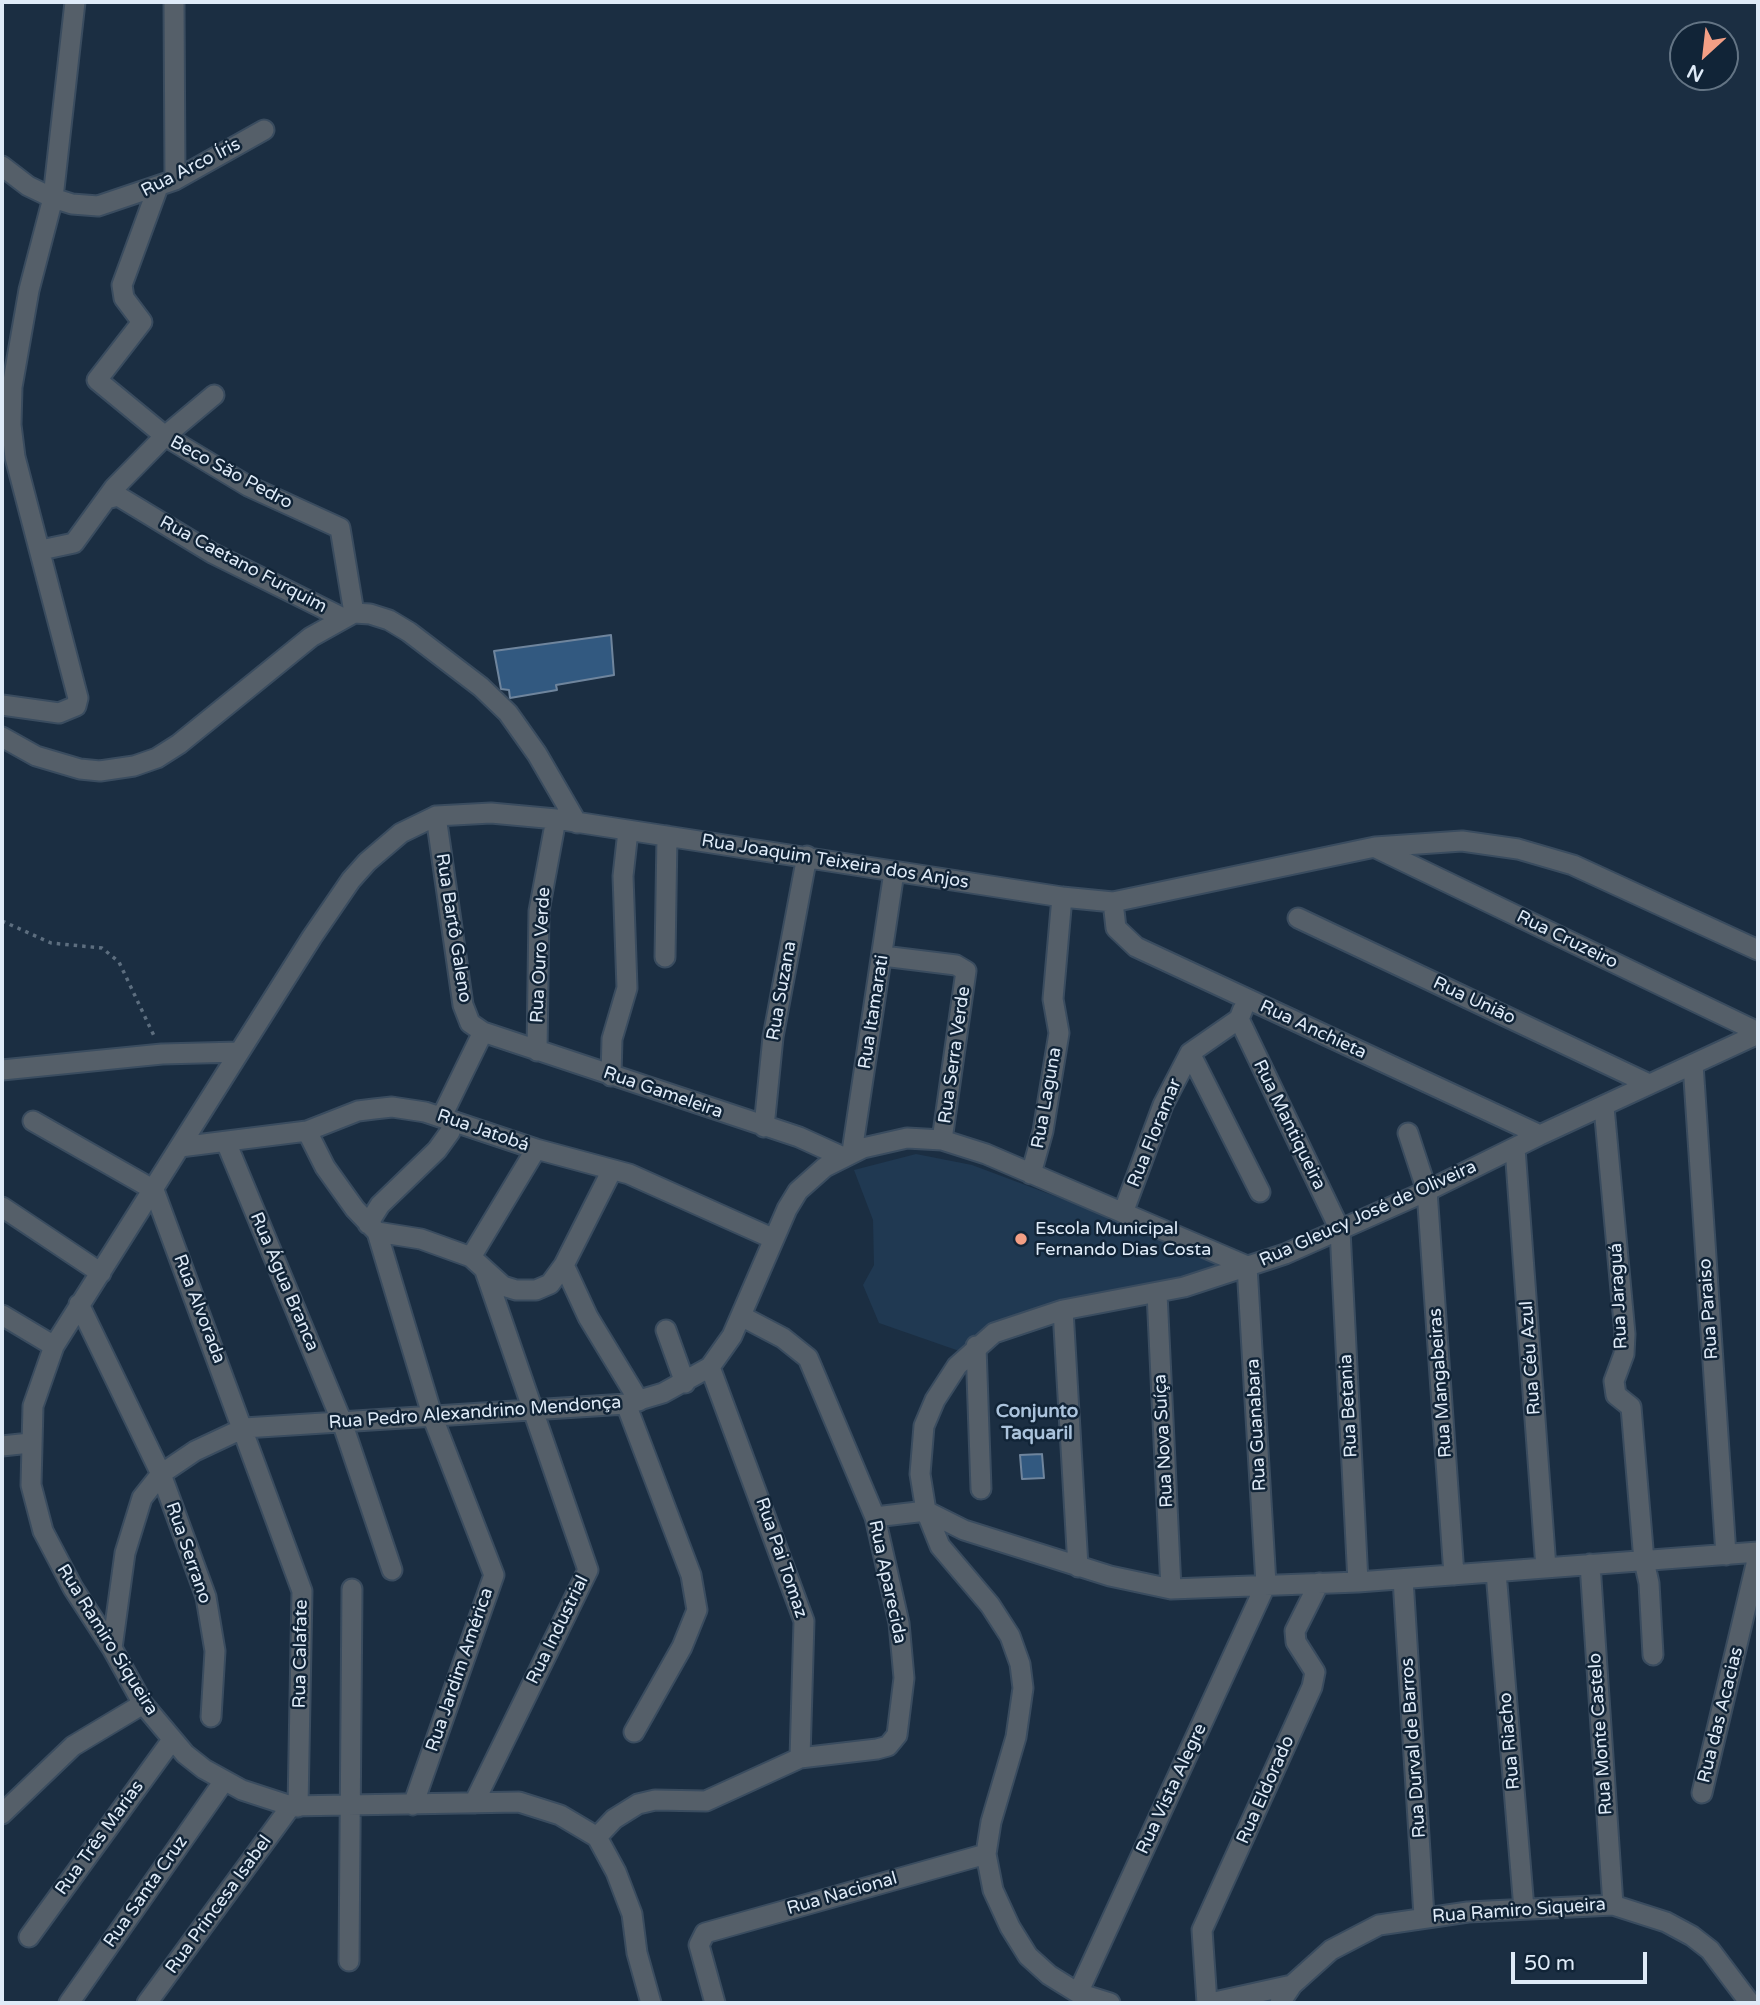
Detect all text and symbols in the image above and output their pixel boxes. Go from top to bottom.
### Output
north arrow [1669,21,1739,91]
text: N [1684,60,1707,86]
street label: Rua Arco Íris [138,134,244,202]
street label: Beco São Pedro [166,432,296,514]
street label: Rua Caetano Furquim [156,512,330,618]
street label: Rua Joaquim Teixeira dos Anjos [700,830,970,894]
street label: Rua Bartô Galeno [431,852,475,1004]
street label: Rua Ouro Verde [527,886,555,1024]
street label: Rua Cruzeiro [1513,906,1621,974]
street label: Rua Suzana [763,940,801,1042]
street label: Rua Itamarati [854,953,894,1071]
street label: Rua União [1429,973,1519,1029]
street label: Rua Serra Verde [935,985,975,1125]
street label: Rua Anchieta [1256,996,1370,1064]
street label: Rua Laguna [1027,1046,1067,1150]
street label: Rua Mantiqueira [1248,1056,1330,1194]
street label: Rua Gameleira [600,1062,726,1124]
street label: Rua Floramar [1123,1075,1187,1191]
street label: Rua Jatobá [434,1105,532,1157]
street label: Rua Gleucy José de Oliveira [1256,1156,1480,1272]
street label: Rua Água Branca [245,1209,323,1355]
place label: Escola Municipal Fernando Dias Costa [1035,1218,1211,1260]
marker: Escola Municipal Fernando Dias Costa [1013,1231,1029,1247]
street label: Rua Jaraguá [1605,1242,1633,1350]
street label: Rua Alvorada [168,1251,230,1367]
street label: Rua Paraiso [1695,1258,1723,1360]
street label: Rua Céu Azul [1516,1300,1546,1416]
street label: Rua Mangabeiras [1425,1307,1457,1459]
street label: Rua Betania [1336,1354,1362,1458]
street label: Rua Guanabara [1243,1358,1271,1492]
street label: Rua Nova Suíça [1150,1374,1178,1508]
street label: Rua Pedro Alexandrino Mendonça [328,1392,622,1434]
district label: Conjunto Taquaril [996,1401,1078,1445]
street label: Rua Pai Tomaz [750,1495,812,1621]
street label: Rua Serrano [161,1500,215,1606]
street label: Rua Aparecida [863,1518,911,1646]
street label: Rua Ramiro Siqueira [52,1560,162,1720]
street label: Rua Industrial [522,1572,594,1688]
street label: Rua Jardim América [422,1585,498,1755]
street label: Rua Calafate [289,1599,313,1709]
street label: Rua das Acacias [1694,1645,1748,1785]
street label: Rua Monte Castelo [1585,1652,1617,1816]
street label: Rua Durval de Barros [1397,1657,1431,1839]
street label: Rua Riacho [1495,1692,1525,1790]
street label: Rua Vista Alegre [1132,1720,1212,1858]
street label: Rua Eldorado [1233,1733,1299,1847]
street label: Rua Três Marias [51,1777,149,1899]
street label: Rua Santa Cruz [99,1832,193,1952]
street label: Rua Princesa Isabel [162,1832,276,1978]
street label: Rua Nacional [784,1868,900,1920]
street label: Rua Ramiro Siqueira [1431,1894,1607,1928]
scale bar [1515,1938,1652,1982]
text: 50 m [1524,1951,1575,1976]

